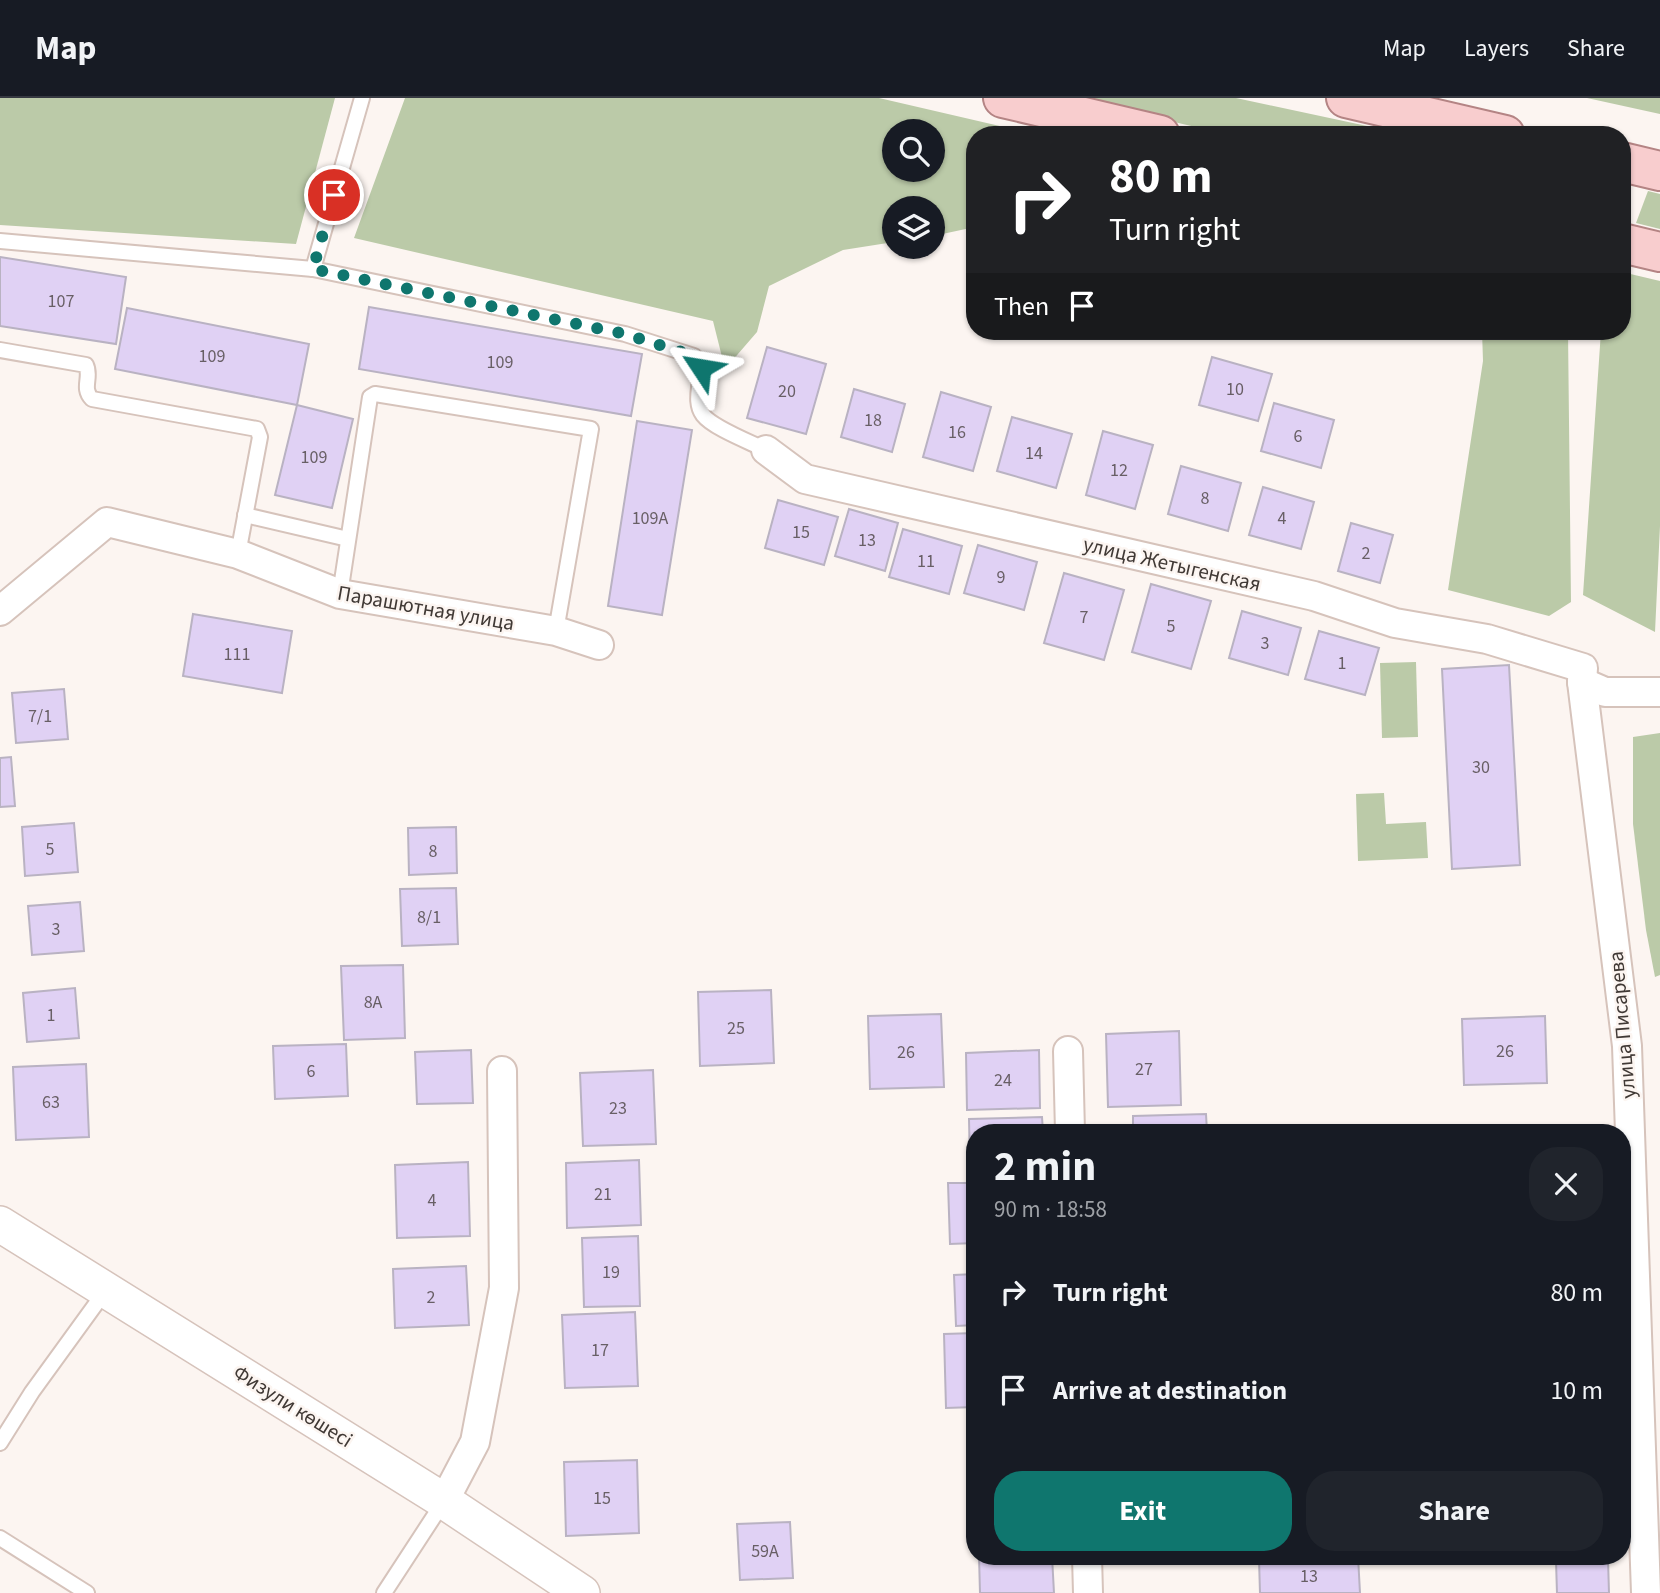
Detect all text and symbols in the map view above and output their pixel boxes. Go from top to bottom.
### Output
text: Map [35,25,96,72]
text: Map [1383,31,1426,66]
text: Layers [1464,31,1529,66]
text: Share [1567,31,1625,66]
map controls [882,119,945,259]
button: search [882,119,945,182]
text: 80 m [1109,142,1213,212]
icon: right [994,154,1085,245]
pin [304,165,364,225]
icon: arrive [315,176,353,214]
button: layers [882,196,945,259]
text: Turn right [1109,207,1240,253]
icon: arrive [1063,287,1101,325]
text: Then [994,288,1049,325]
house number: 107 [48,289,74,314]
position arrow [664,331,738,405]
house number: 109 [199,344,225,369]
house number: 109 [487,350,513,375]
house number: 10 [1226,377,1244,402]
house number: 20 [778,379,796,404]
house number: 18 [864,408,882,433]
house number: 16 [948,420,966,445]
house number: 6 [1294,424,1303,449]
house number: 14 [1025,441,1043,466]
house number: 109 [301,445,327,470]
house number: 12 [1110,458,1128,483]
house number: 8 [1201,486,1210,511]
house number: 109А [632,506,669,531]
house number: 4 [1278,506,1287,531]
house number: 15 [792,520,810,545]
house number: 13 [858,528,876,553]
street label: улица Жетыгенская [1080,529,1264,599]
house number: 2 [1362,541,1371,566]
house number: 11 [917,549,935,574]
house number: 9 [997,565,1006,590]
street label: Парашютная улица [335,578,517,638]
house number: 7 [1080,605,1089,630]
house number: 5 [1167,614,1176,639]
house number: 3 [1261,631,1270,656]
house number: 111 [224,642,250,667]
house number: 1 [1338,651,1346,676]
house number: 7/1 [28,704,52,729]
house number: 30 [1472,755,1490,780]
house number: 5 [46,837,55,862]
house number: 8 [429,839,438,864]
house number: 8/1 [417,905,441,930]
house number: 3 [52,917,61,942]
street label: улица Писарева [1601,950,1643,1100]
house number: 8А [364,990,383,1015]
house number: 1 [47,1003,55,1028]
house number: 25 [727,1016,745,1041]
house number: 26 [1496,1039,1514,1064]
house number: 26 [897,1040,915,1065]
house number: 27 [1135,1057,1153,1082]
house number: 6 [307,1059,316,1084]
house number: 24 [994,1068,1012,1093]
house number: 63 [42,1090,60,1115]
house number: 23 [609,1096,627,1121]
text: 2 min [994,1137,1096,1197]
button: close [1529,1147,1603,1221]
house number: 21 [594,1182,612,1207]
house number: 4 [428,1188,437,1213]
text: 90 m · 18:58 [994,1193,1107,1226]
house number: 19 [602,1260,620,1285]
icon: right [994,1273,1032,1311]
text: Turn right [1053,1274,1168,1311]
text: 80 m [1550,1274,1603,1311]
house number: 2 [427,1285,436,1310]
house number: 17 [591,1338,609,1363]
street label: Физули көшесі [227,1357,359,1455]
icon: arrive [994,1371,1032,1409]
text: Arrive at destination [1053,1372,1287,1409]
text: 10 m [1550,1372,1603,1409]
button: Exit [994,1471,1292,1551]
button: Share [1306,1471,1603,1551]
house number: 15 [593,1486,611,1511]
house number: 59А [751,1539,779,1564]
house number: 13 [1300,1564,1318,1589]

